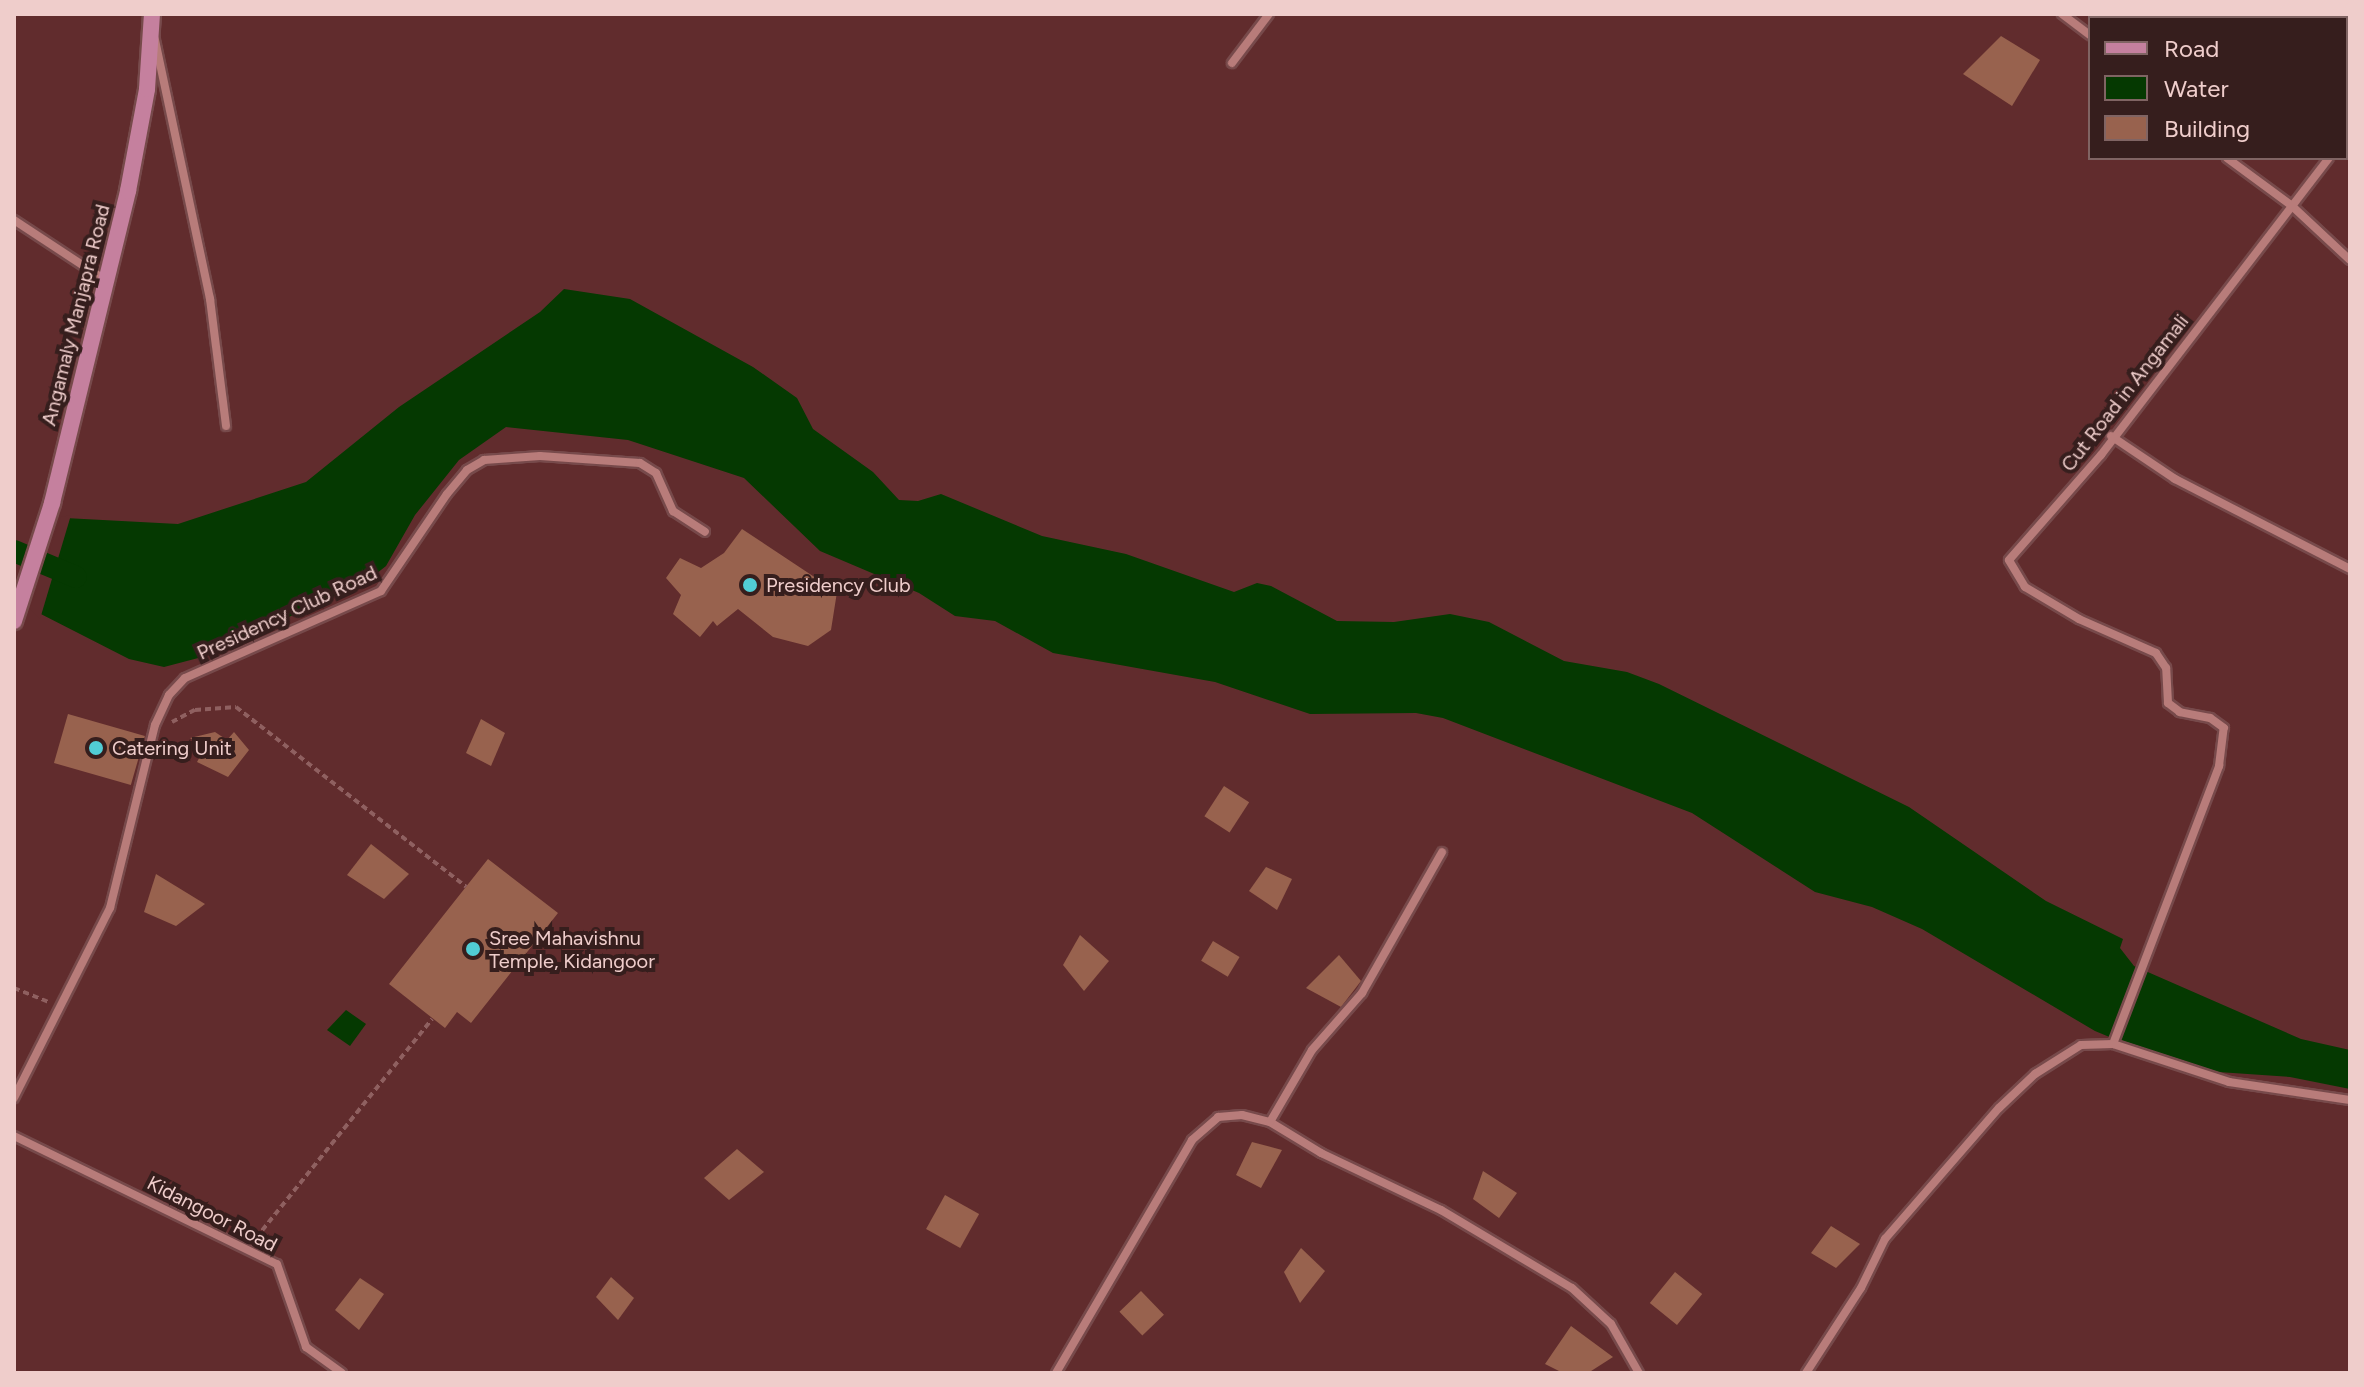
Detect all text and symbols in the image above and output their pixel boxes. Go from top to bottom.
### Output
legend [2088,16,2348,160]
text: Road [2164,34,2219,63]
text: Water [2164,74,2229,103]
text: Building [2164,114,2250,143]
street label: Angamaly Manjapra Road [37,202,115,428]
street label: Cut Road in Angamali [2056,310,2194,476]
street label: Presidency Club Road [193,561,381,665]
place label: Presidency Club [766,573,911,597]
marker: Presidency Club [741,576,759,594]
place label: Catering Unit [112,736,232,760]
marker: Catering Unit [87,739,105,757]
place label: Sree Mahavishnu Temple, Kidangoor [489,926,655,973]
marker: Sree Mahavishnu Temple, Kidangoor [464,940,482,958]
street label: Kidangoor Road [143,1171,281,1257]

